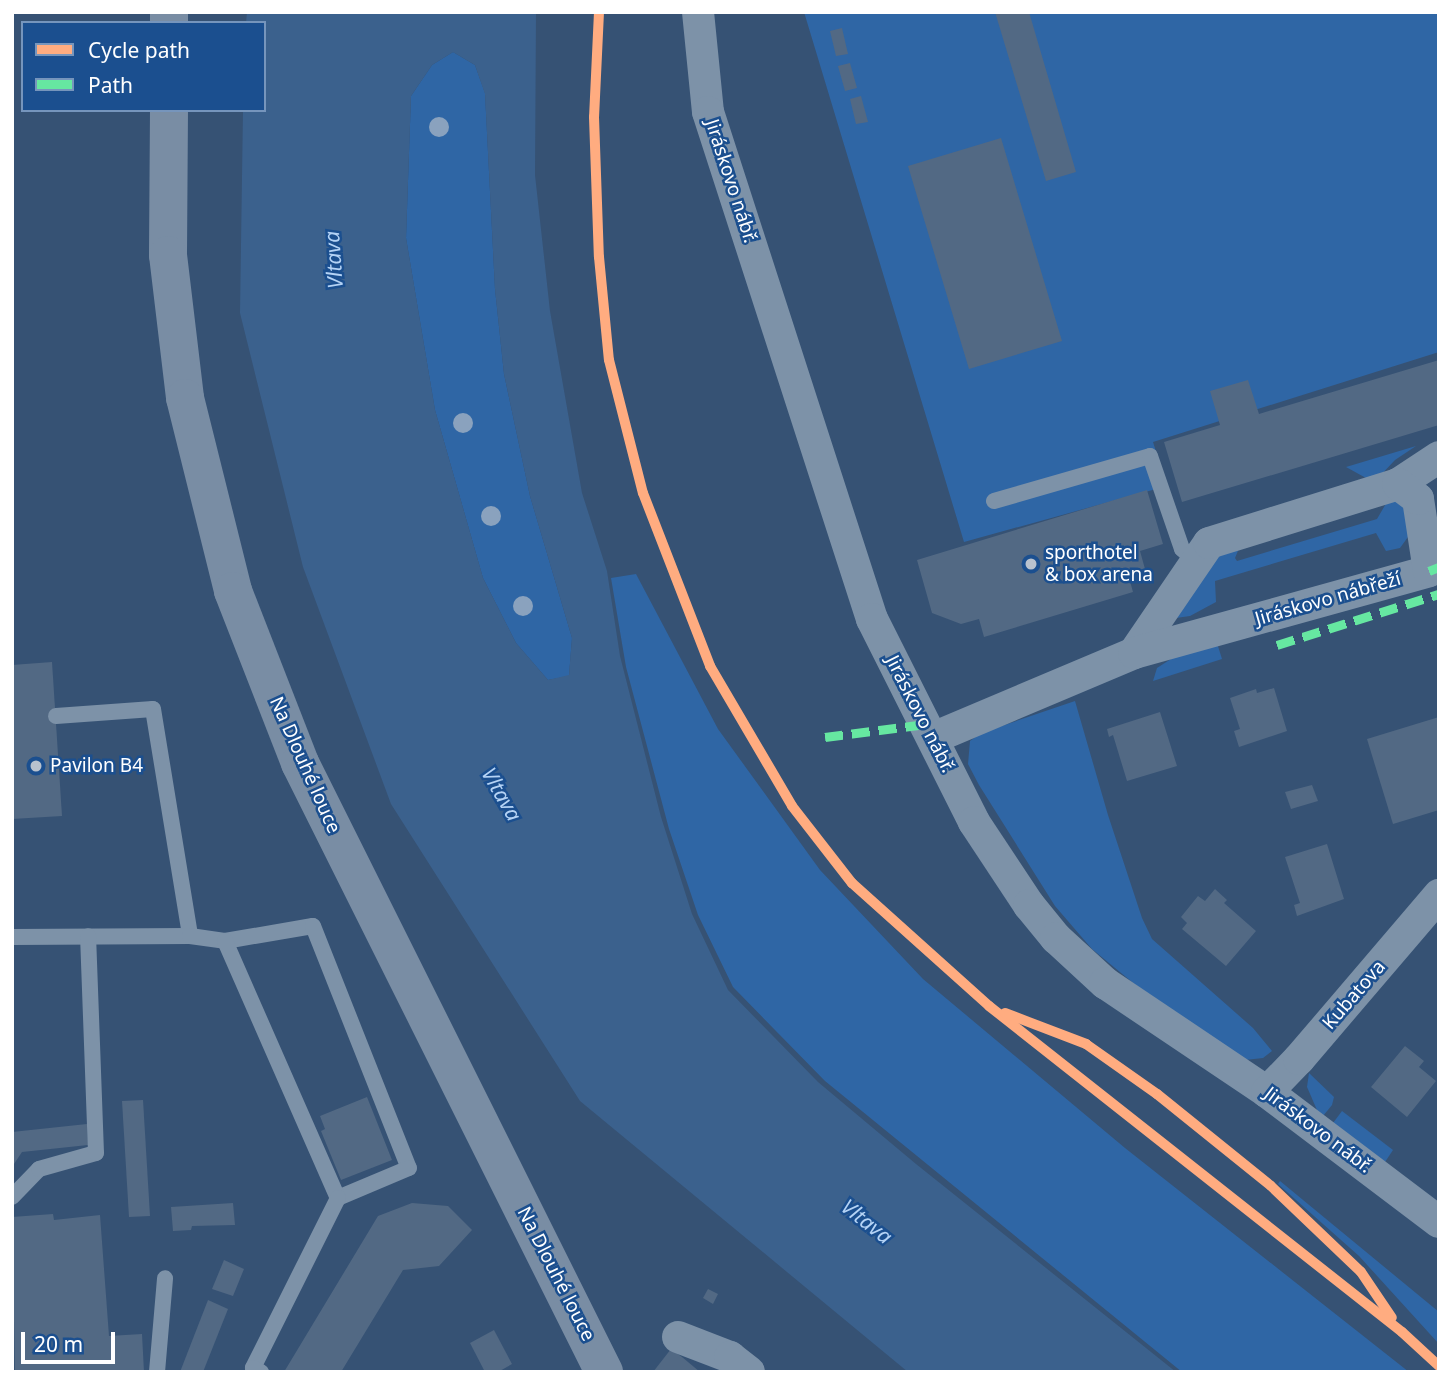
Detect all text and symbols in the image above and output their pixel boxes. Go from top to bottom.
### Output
legend [21,21,266,112]
text: Cycle path [88,36,190,64]
text: Path [88,71,133,99]
street label: Jiráskovo nábř. [700,116,762,246]
water label: Vltava [318,230,348,290]
place label: sporthotel & box arena [1045,542,1153,586]
marker: sporthotel & box arena [1023,556,1039,572]
street label: Jiráskovo nábřeží [1252,567,1404,631]
street label: Jiráskovo nábř. [881,652,959,776]
street label: Na Dlouhé louce [265,693,345,837]
place label: Pavilon B4 [50,755,143,777]
marker: Pavilon B4 [28,758,44,774]
water label: Vltava [477,763,527,825]
street label: Kubatova [1318,956,1390,1034]
street label: Jiráskovo nábř. [1260,1082,1376,1178]
water label: Vltava [837,1193,897,1249]
street label: Na Dlouhé louce [512,1203,600,1345]
scale bar [24,1318,119,1362]
text: 20 m [34,1330,83,1358]

